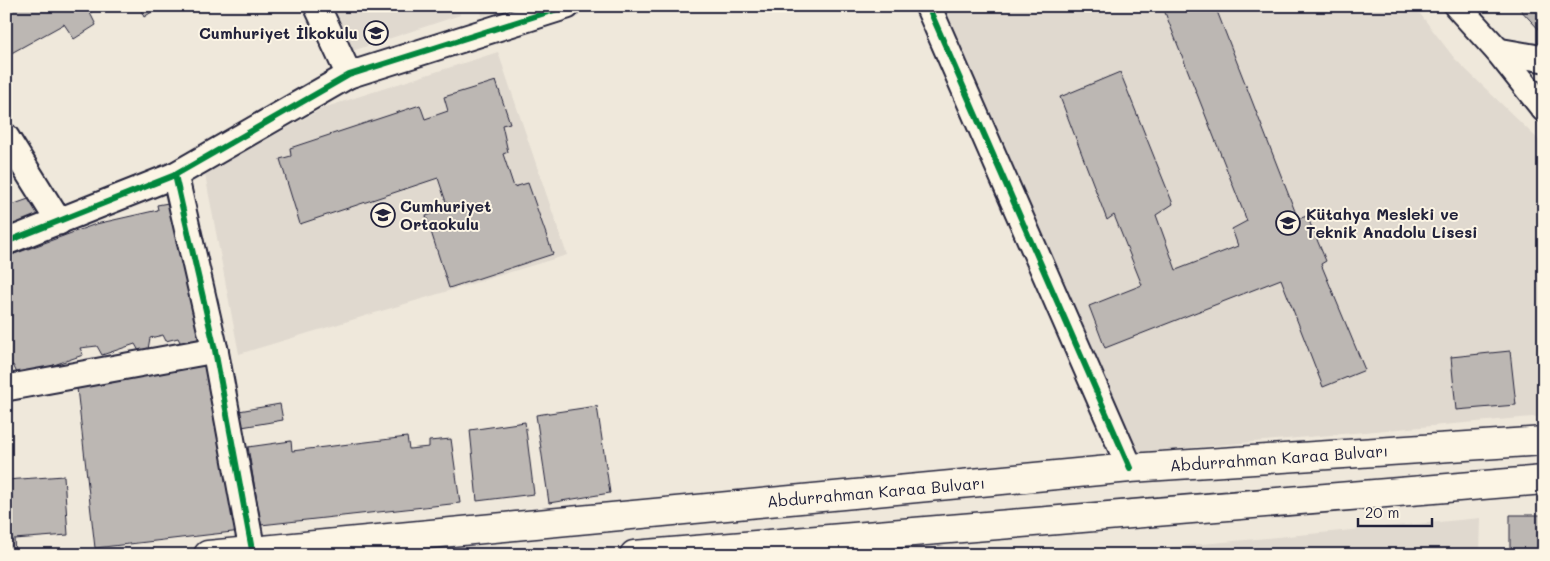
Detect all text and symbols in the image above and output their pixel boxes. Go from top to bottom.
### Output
school or university icon: Cumhuriyet İlkokulu [363,20,389,46]
place label: Cumhuriyet İlkokulu [199,22,358,43]
place label: Cumhuriyet Ortaokulu [400,195,491,234]
school or university icon: Cumhuriyet Ortaokulu [370,202,396,228]
place label: Kütahya Mesleki ve Teknik Anadolu Lisesi [1306,203,1478,242]
school or university icon: Kütahya Mesleki ve Teknik Anadolu Lisesi [1275,210,1301,236]
street label: Abdurrahman Karaa Bulvarı [1169,439,1389,476]
street label: Abdurrahman Karaa Bulvarı [766,472,986,512]
scale bar [1358,496,1431,528]
text: 20 m [1365,502,1399,522]

